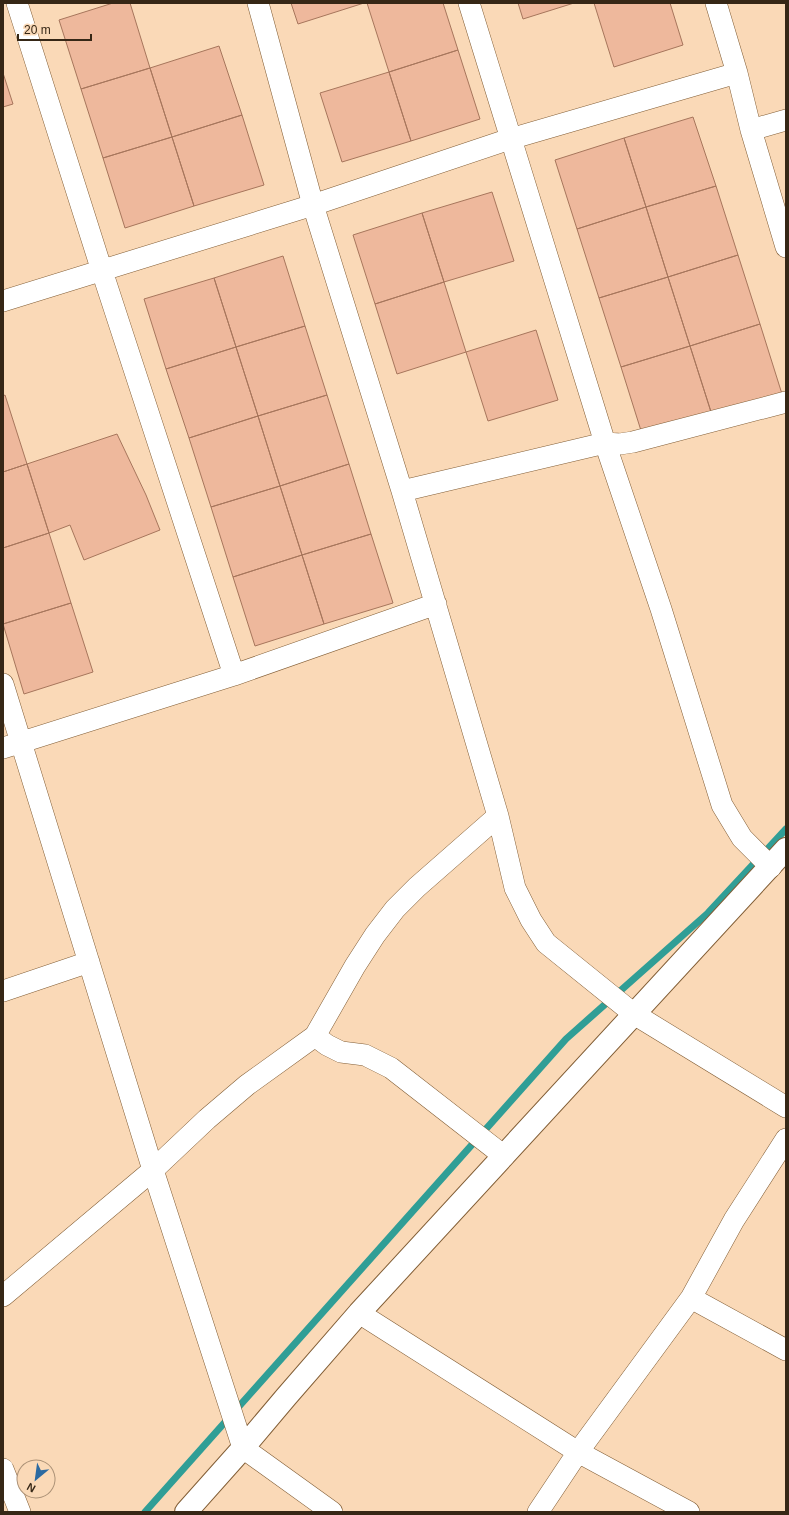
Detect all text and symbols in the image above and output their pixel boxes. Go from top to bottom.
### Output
scale bar [18,16,91,42]
text: 20 m [24,23,51,37]
north arrow [16,1459,56,1499]
text: N [25,1481,38,1495]

